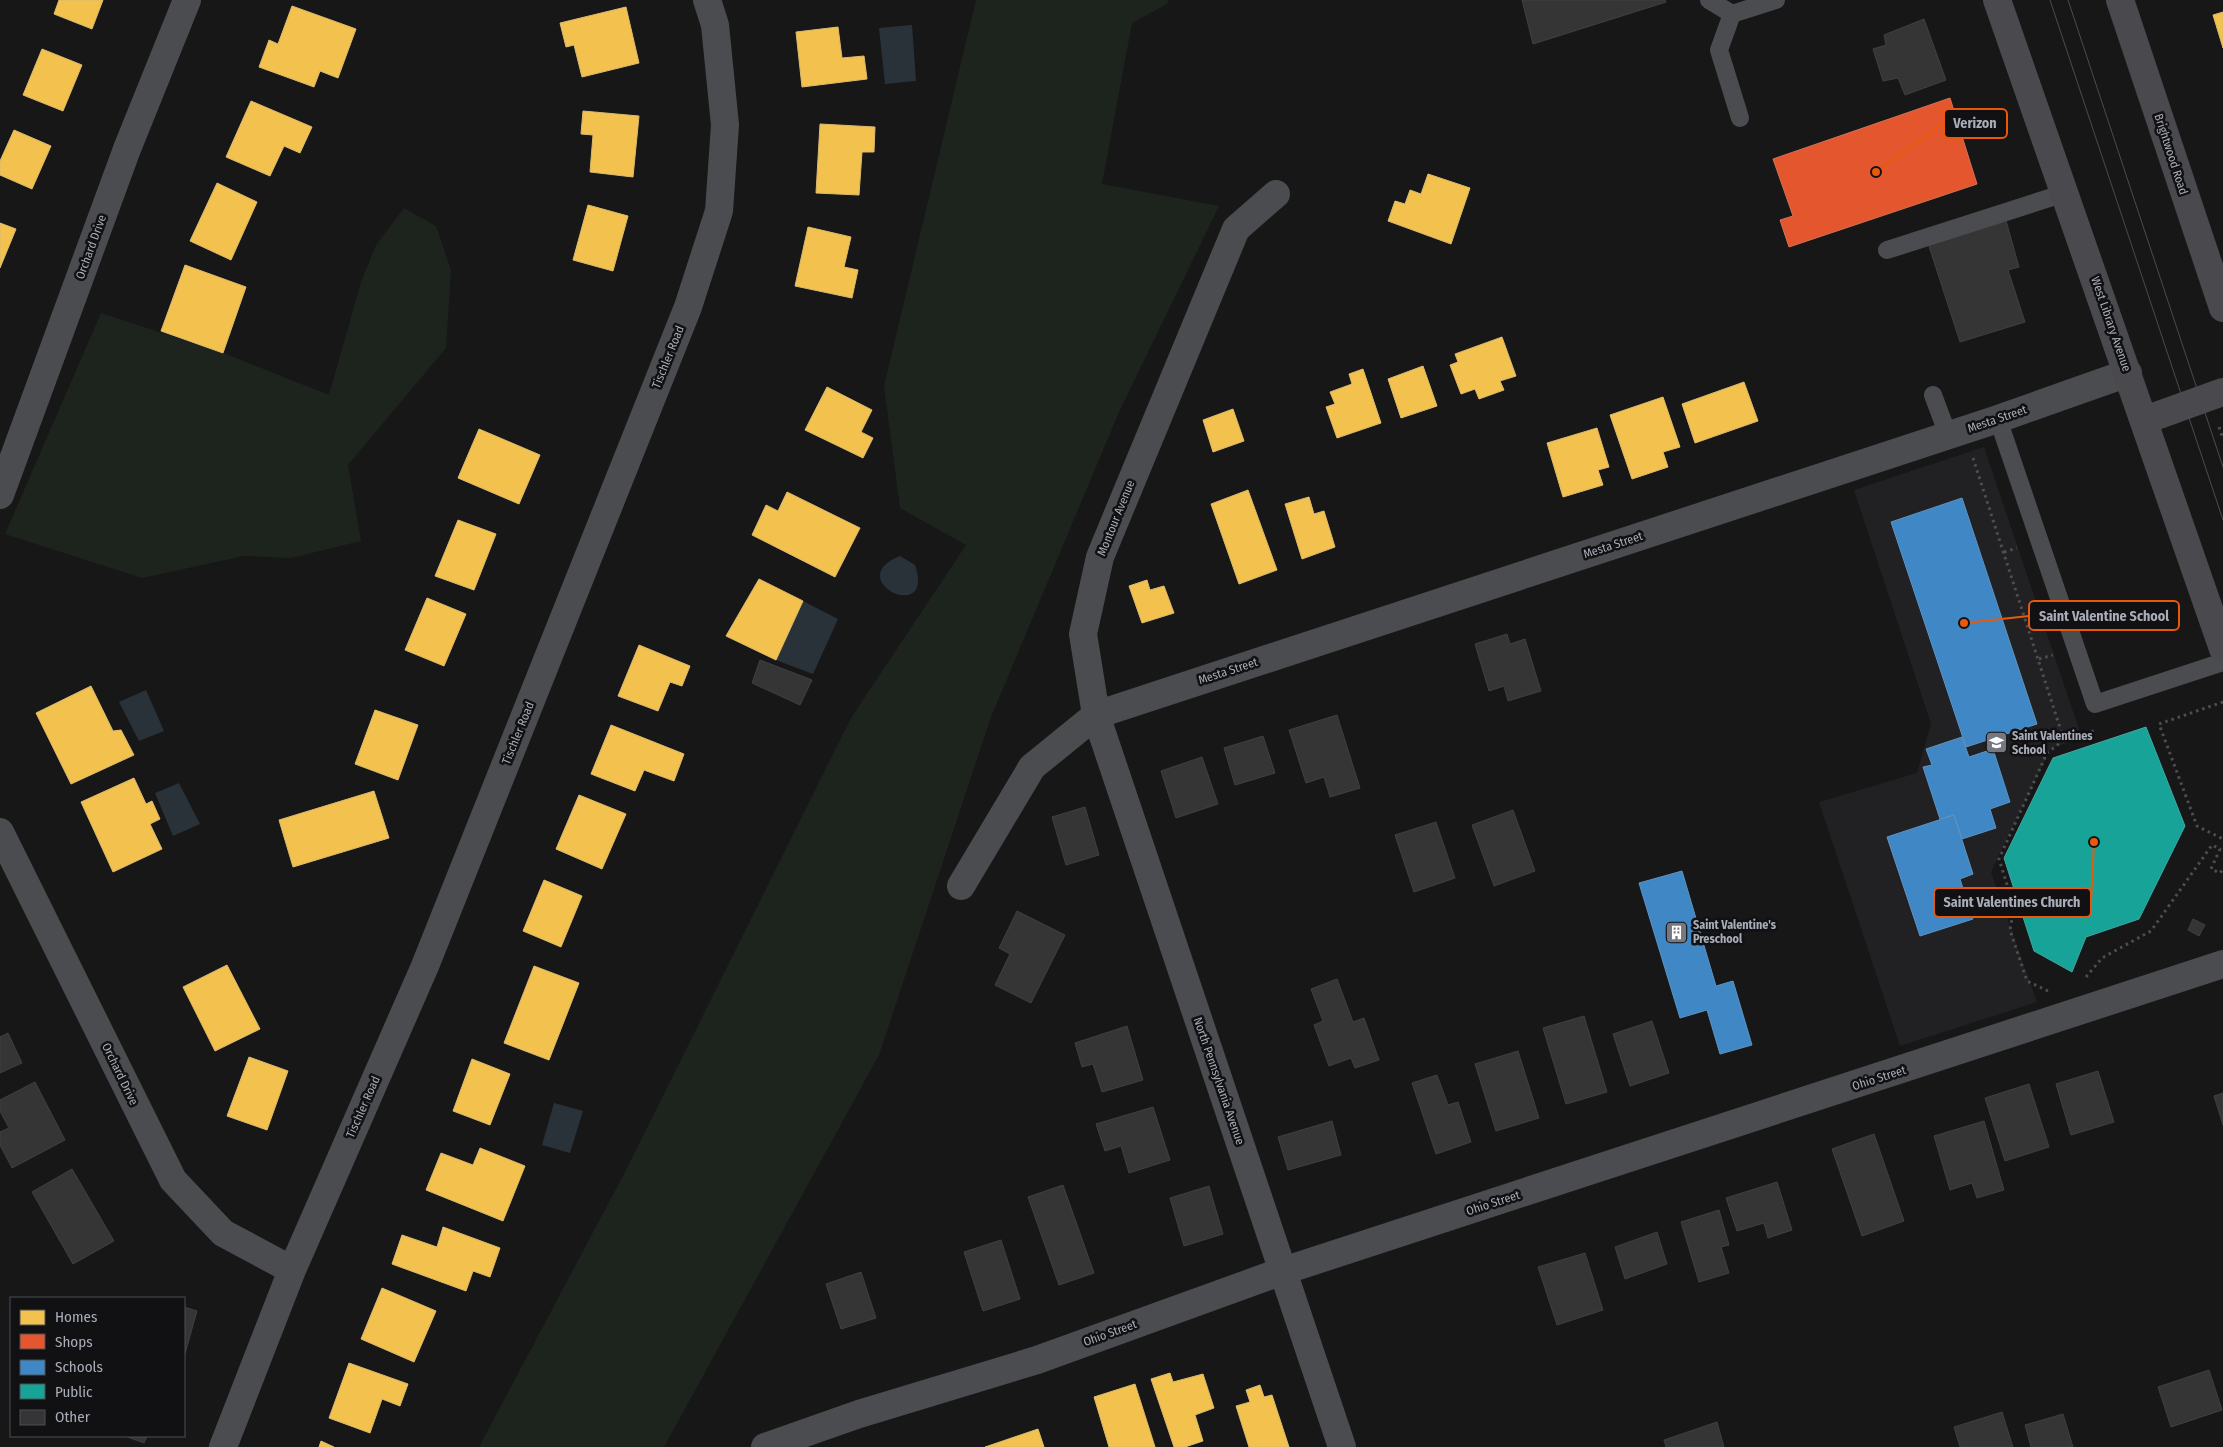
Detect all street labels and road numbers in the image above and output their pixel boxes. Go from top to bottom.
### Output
street label: Brightwood Road [2151,112,2191,196]
street label: Orchard Drive [73,213,109,281]
street label: West Library Avenue [2088,275,2134,373]
street label: Tischler Road [649,324,687,390]
street label: Mesta Street [1966,402,2028,436]
street label: Montour Avenue [1094,478,1138,558]
street label: Mesta Street [1582,529,1645,561]
street label: Mesta Street [1197,655,1260,687]
street label: Tischler Road [499,700,537,766]
street label: North Pennsylvania Avenue [1191,1015,1247,1147]
street label: Orchard Drive [99,1041,141,1107]
street label: Ohio Street [1850,1063,1908,1093]
street label: Tischler Road [343,1074,383,1140]
street label: Ohio Street [1464,1188,1522,1218]
street label: Ohio Street [1082,1317,1139,1349]

